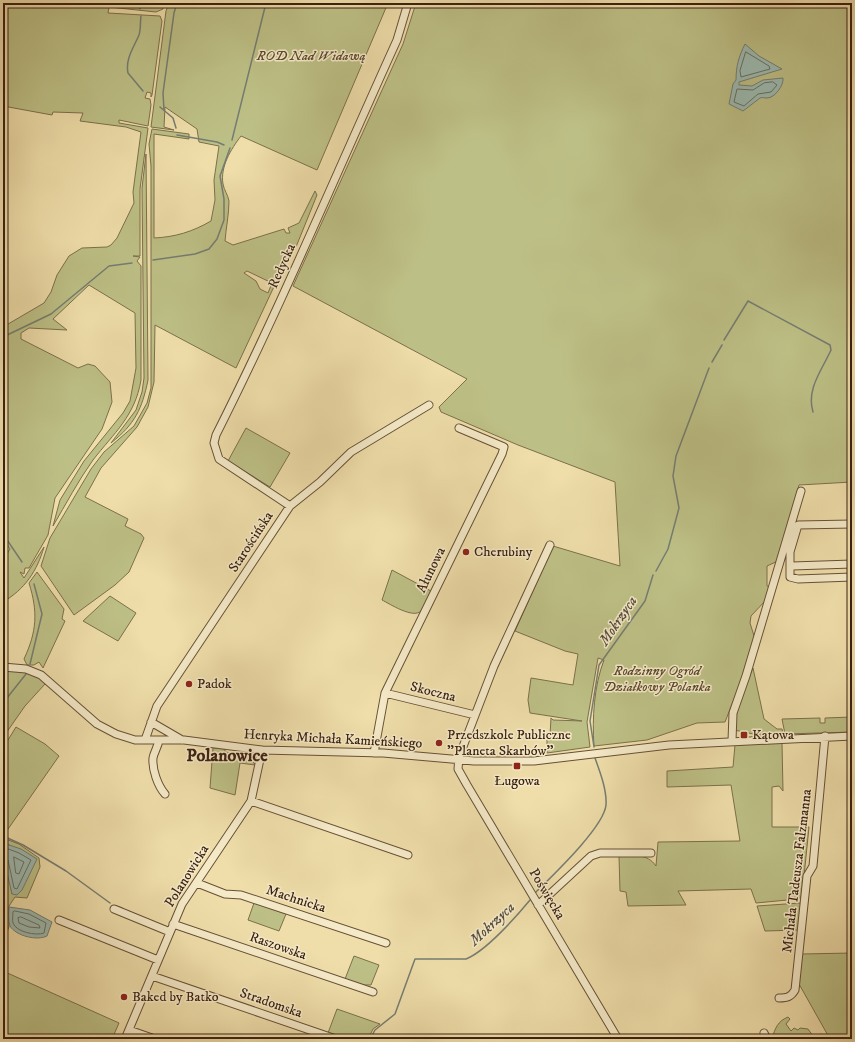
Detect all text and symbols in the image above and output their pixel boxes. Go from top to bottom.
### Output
park label: ROD Nad Widawą [255,47,366,65]
street label: Redycka [264,241,300,291]
street label: Starościńska [225,508,277,576]
place label: Cherubiny [474,543,533,561]
street label: Ałunowa [412,544,450,596]
marker: Cherubiny [461,547,471,557]
water label: Mokrzyca [594,593,641,650]
park label: Rodzinny Ogród Działkowy Polanka [603,662,711,696]
place label: Padok [197,675,232,693]
street label: Skoczna [408,678,458,706]
marker: Padok [184,679,194,689]
street label: Henryka Michała Kamieńskiego [243,725,423,753]
place label: Przedszkole Publiczne "Planeta Skarbów" [447,726,571,760]
place label: Kątowa [752,726,794,744]
marker: Kątowa [739,730,749,740]
marker: Przedszkole Publiczne "Planeta Skarbów" [434,738,444,748]
district label: Polanowice [186,745,268,767]
marker: Ługowa [512,761,522,771]
place label: Ługowa [494,772,540,790]
street label: Michała Tadeusza Falzmanna [778,788,816,954]
street label: Polanowicka [161,841,213,911]
street label: Poświęcka [525,865,569,923]
street label: Machnicka [264,881,328,917]
water label: Mokrzyca [464,898,519,951]
street label: Raszowska [247,928,309,964]
street label: Stradomska [237,984,305,1022]
place label: Baked by Batko [132,988,219,1006]
marker: Baked by Batko [119,992,129,1002]

